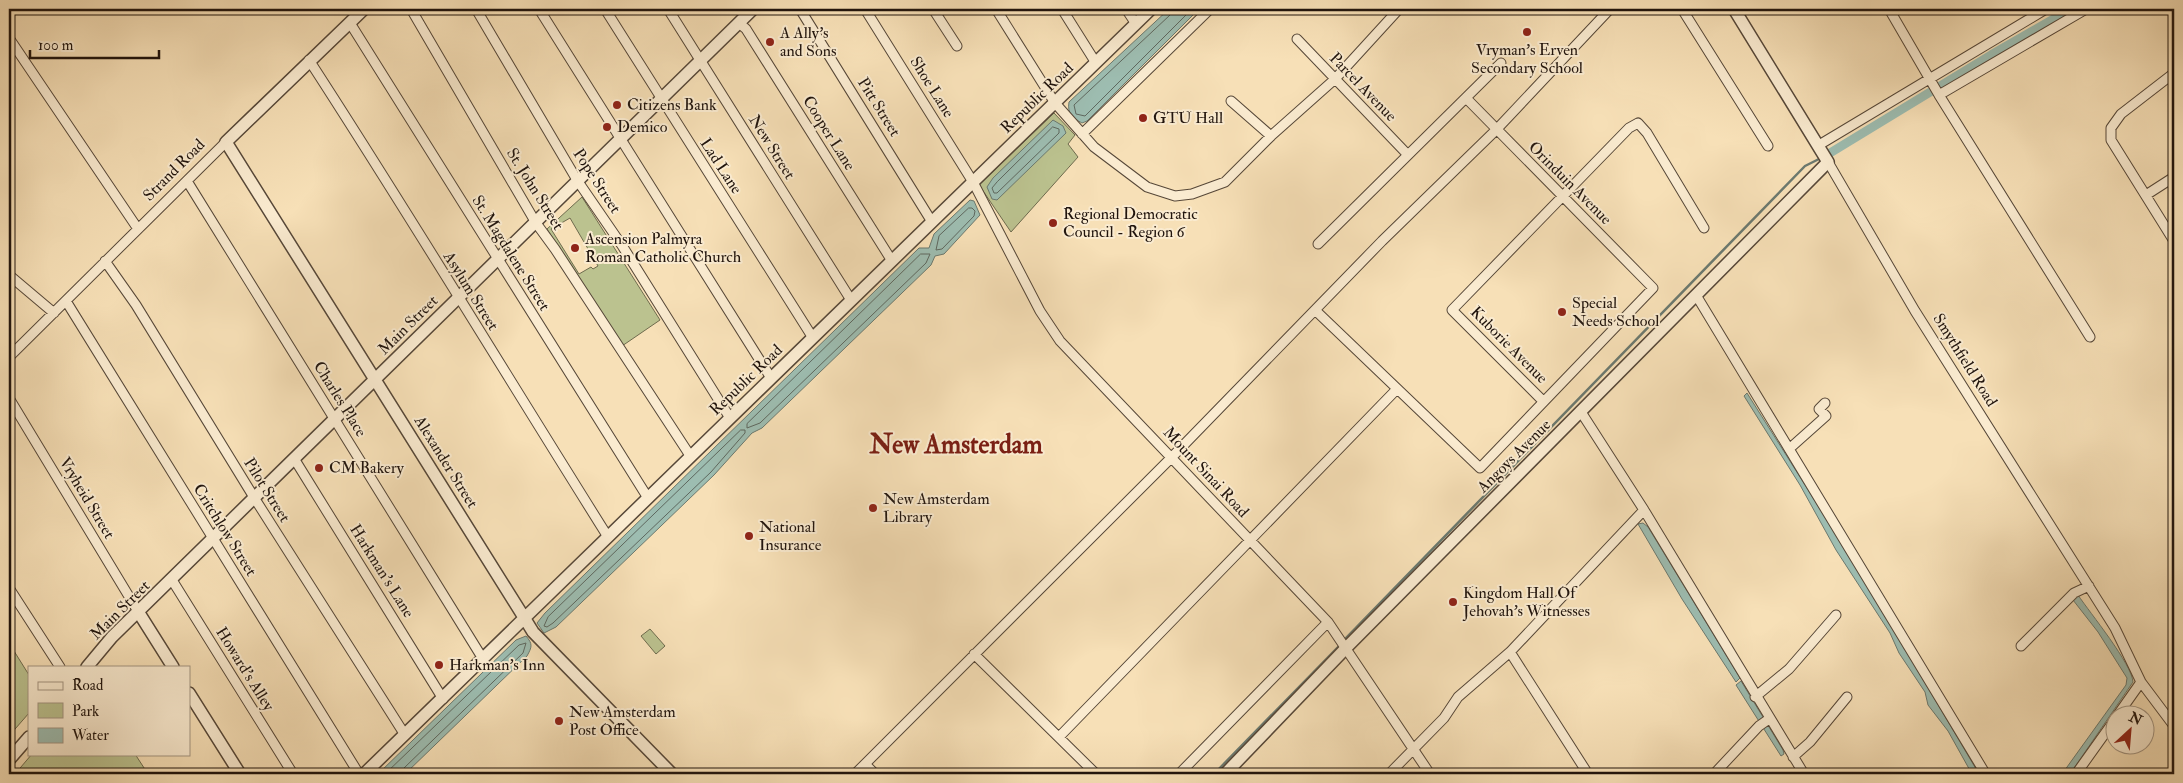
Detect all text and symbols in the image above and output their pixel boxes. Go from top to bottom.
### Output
place label: A Ally's and Sons [779,23,836,61]
marker: Vryman's Erven Secondary School [1521,26,1533,38]
scale bar [30,28,159,60]
text: 100 m [38,36,74,55]
marker: A Ally's and Sons [764,36,776,48]
place label: Vryman's Erven Secondary School [1471,40,1583,78]
street label: Parcel Avenue [1325,48,1401,126]
street label: Shoe Lane [905,53,959,121]
street label: Republic Road [996,58,1078,138]
street label: Pitt Street [853,74,905,140]
street label: Cooper Lane [797,92,860,175]
place label: Citizens Bank [627,95,717,115]
marker: Citizens Bank [611,99,623,111]
place label: GTU Hall [1153,108,1223,128]
street label: New Street [744,111,800,183]
marker: GTU Hall [1137,112,1149,124]
place label: Demico [617,117,668,137]
marker: Demico [601,121,613,133]
street label: Lad Lane [696,134,747,198]
street label: Strand Road [139,135,209,205]
street label: Orinduin Avenue [1524,137,1616,229]
street label: St. John Street [501,144,568,234]
street label: Pope Street [568,145,625,218]
street label: St. Magdalene Street [467,192,555,314]
place label: Regional Democratic Council - Region 6 [1063,204,1198,242]
marker: Regional Democratic Council - Region 6 [1047,217,1059,229]
place label: Ascension Palmyra Roman Catholic Church [584,229,742,267]
marker: Ascension Palmyra Roman Catholic Church [569,242,581,254]
street label: Asylum Street [438,247,503,334]
street label: Main Street [374,291,442,359]
place label: Special Needs School [1572,293,1659,331]
street label: Kuborie Avenue [1466,302,1552,388]
marker: Special Needs School [1556,306,1568,318]
street label: Smythfield Road [1928,310,2002,410]
street label: Republic Road [705,340,787,420]
street label: Charles Place [309,358,371,441]
street label: Alexander Street [409,411,482,512]
street label: Angoys Avenue [1472,415,1555,498]
street label: Mount Sinai Road [1159,422,1253,522]
district label: New Amsterdam [868,429,1043,461]
street label: Vryheid Street [55,453,119,543]
street label: Pilot Street [239,454,295,526]
place label: CM Bakery [329,458,405,478]
marker: CM Bakery [313,462,325,474]
street label: Critchlow Street [189,480,261,580]
place label: New Amsterdam Library [883,489,990,527]
marker: New Amsterdam Library [867,502,879,514]
place label: National Insurance [759,517,822,555]
street label: Harkman's Lane [345,521,419,622]
marker: National Insurance [743,530,755,542]
street label: Main Street [86,576,154,644]
place label: Kingdom Hall Of Jehovah’s Witnesses [1462,583,1590,622]
marker: Kingdom Hall Of Jehovah’s Witnesses [1447,596,1459,608]
street label: Howard's Alley [211,623,279,716]
place label: Harkman's Inn [449,655,545,675]
marker: Harkman's Inn [433,659,445,671]
legend [28,666,190,756]
text: Road [72,676,104,695]
text: Park [72,702,99,721]
place label: New Amsterdam Post Office [569,702,676,740]
north arrow [2106,706,2156,756]
text: N [2125,708,2145,729]
marker: New Amsterdam Post Office [553,715,565,727]
text: Water [71,726,109,745]

